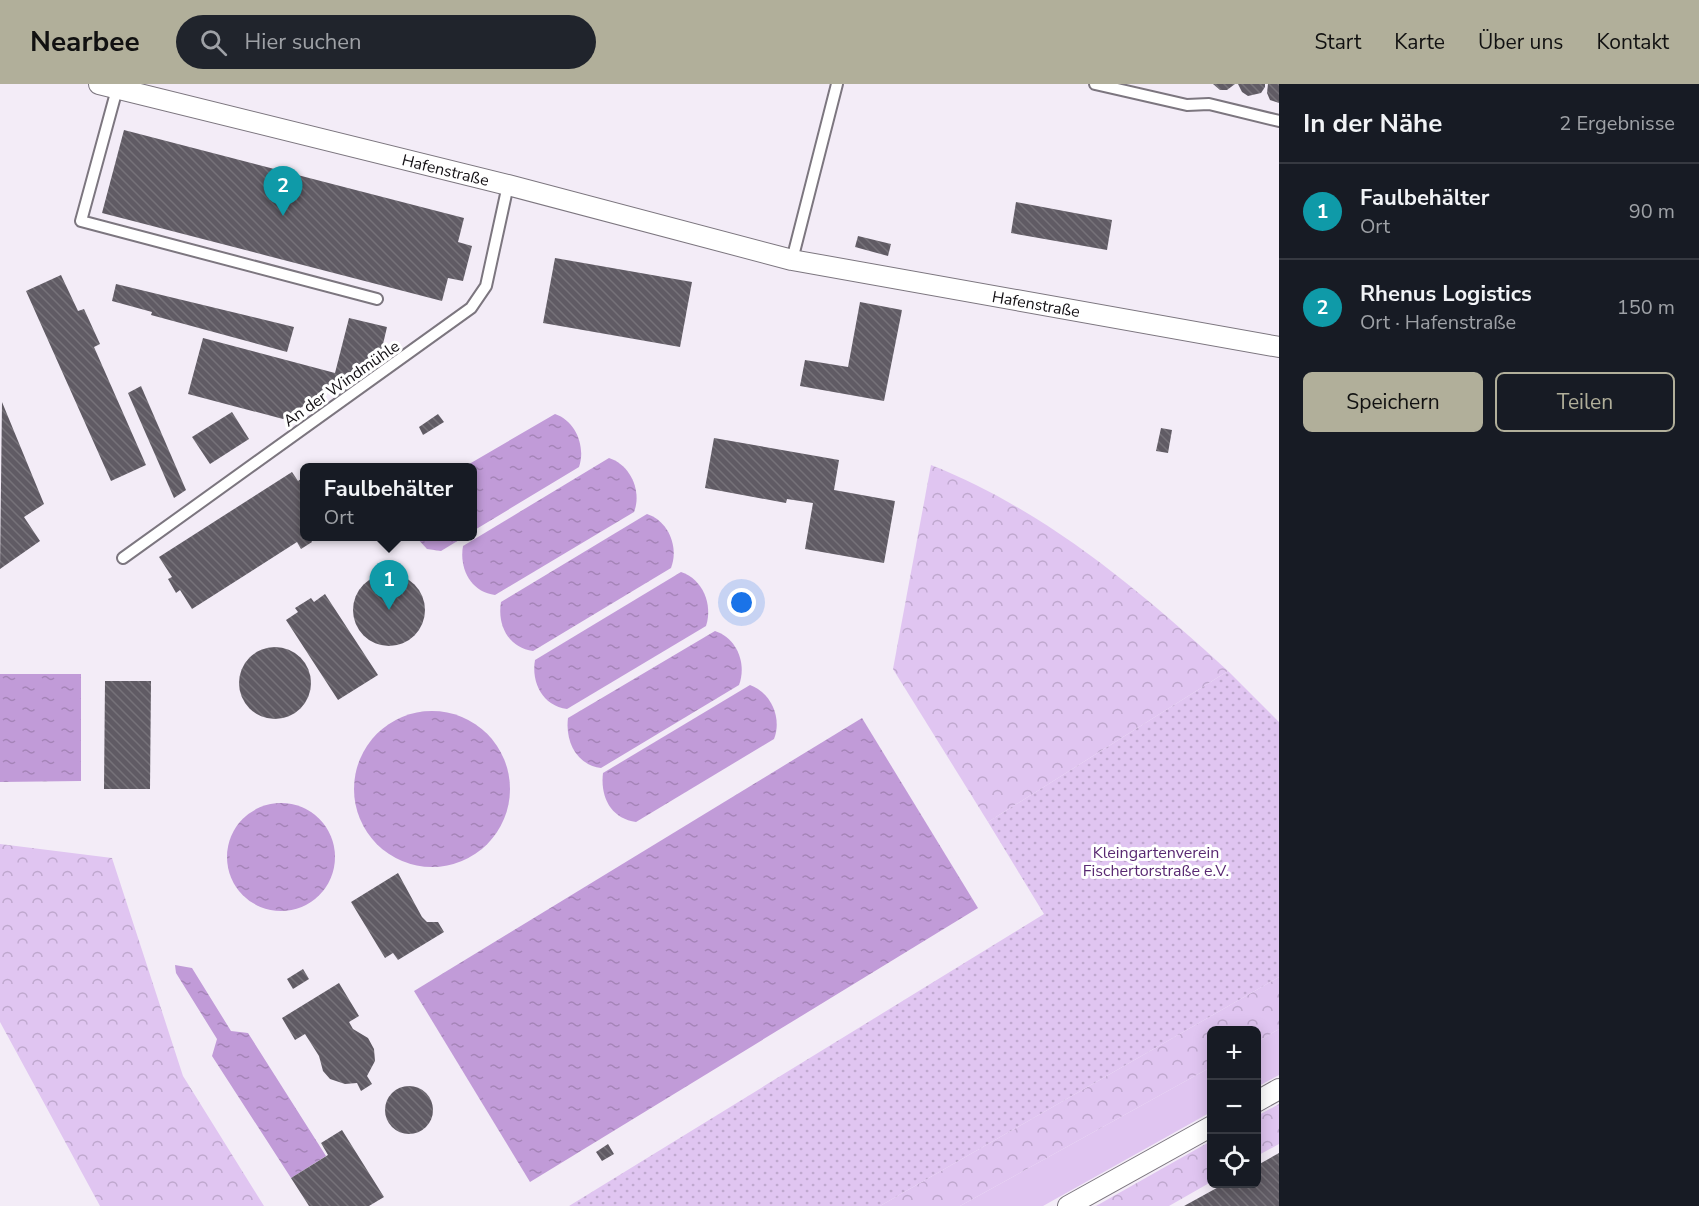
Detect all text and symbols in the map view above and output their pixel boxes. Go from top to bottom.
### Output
search box [176,15,596,69]
text: Nearbee [30,23,140,61]
icon: search [197,26,230,59]
text: Hier suchen [245,27,361,57]
text: Start [1314,28,1361,56]
text: Karte [1394,28,1445,56]
text: Über uns [1478,28,1563,56]
text: Kontakt [1596,28,1669,56]
text: In der Nähe [1303,106,1442,141]
text: 2 Ergebnisse [1559,110,1675,137]
street label: Hafenstraße [399,149,491,192]
pin: 2 [264,166,302,216]
text: Faulbehälter [1360,183,1489,213]
text: 1 [1317,198,1329,225]
text: 90 m [1629,198,1675,225]
text: Ort [1360,213,1390,240]
text: Rhenus Logistics [1360,279,1532,309]
street label: Hafenstraße [990,286,1082,323]
text: 2 [1317,294,1329,321]
text: 150 m [1617,294,1675,321]
text: Ort · Hafenstraße [1360,309,1516,336]
street label: An der Windmühle [279,335,404,432]
button: Speichern [1303,372,1483,432]
button: Teilen [1495,372,1675,432]
popup [300,463,477,541]
text: Faulbehälter [324,474,453,504]
text: Ort [324,504,354,531]
pin: 1 [370,560,408,610]
your location [727,588,756,617]
park label: Kleingartenverein Fischertorstraße e.V. [1083,842,1229,882]
map controls [1207,1026,1261,1188]
button: + [1207,1026,1261,1080]
button: − [1207,1080,1261,1134]
button: locate [1207,1134,1261,1188]

